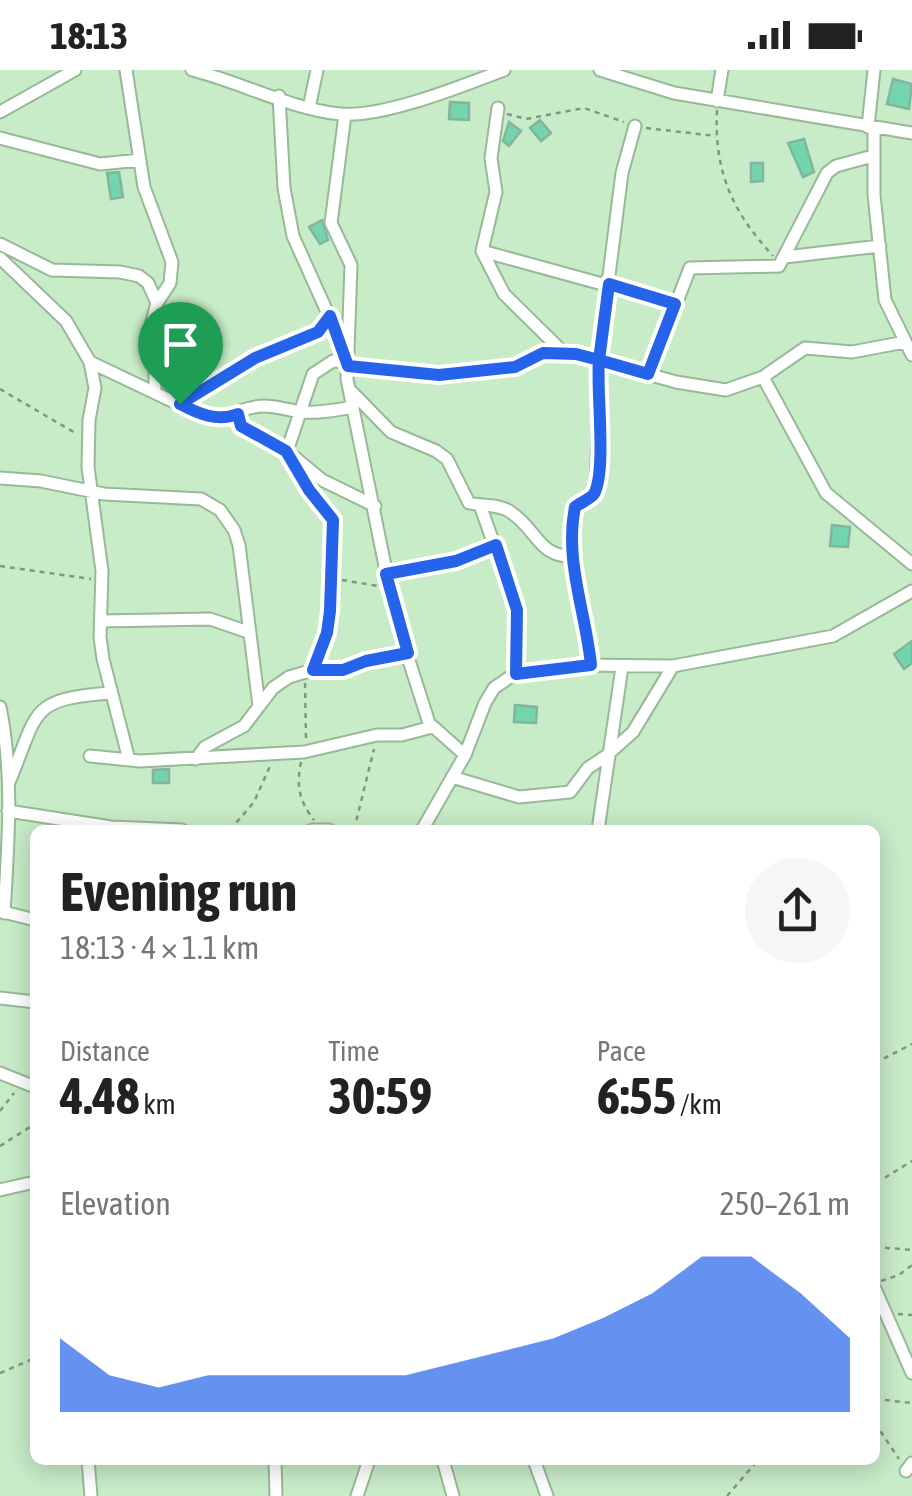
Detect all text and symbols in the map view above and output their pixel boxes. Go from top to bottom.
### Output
text: 18:13 [50,14,128,57]
pin [138,302,223,405]
icon: arrive [153,317,208,372]
button: share [745,858,850,963]
text: Evening run [60,860,297,923]
text: 18:13 · 4 × 1.1 km [60,929,259,966]
text: Distance [60,1035,150,1067]
text: Time [328,1035,379,1067]
text: Pace [597,1035,646,1067]
text: 4.48 [60,1067,139,1125]
text: 30:59 [328,1067,432,1125]
text: 6:55 [597,1067,676,1125]
text: km [139,1088,176,1120]
text: /km [676,1088,722,1120]
text: Elevation [60,1185,171,1222]
text: 250–261 m [720,1185,850,1222]

